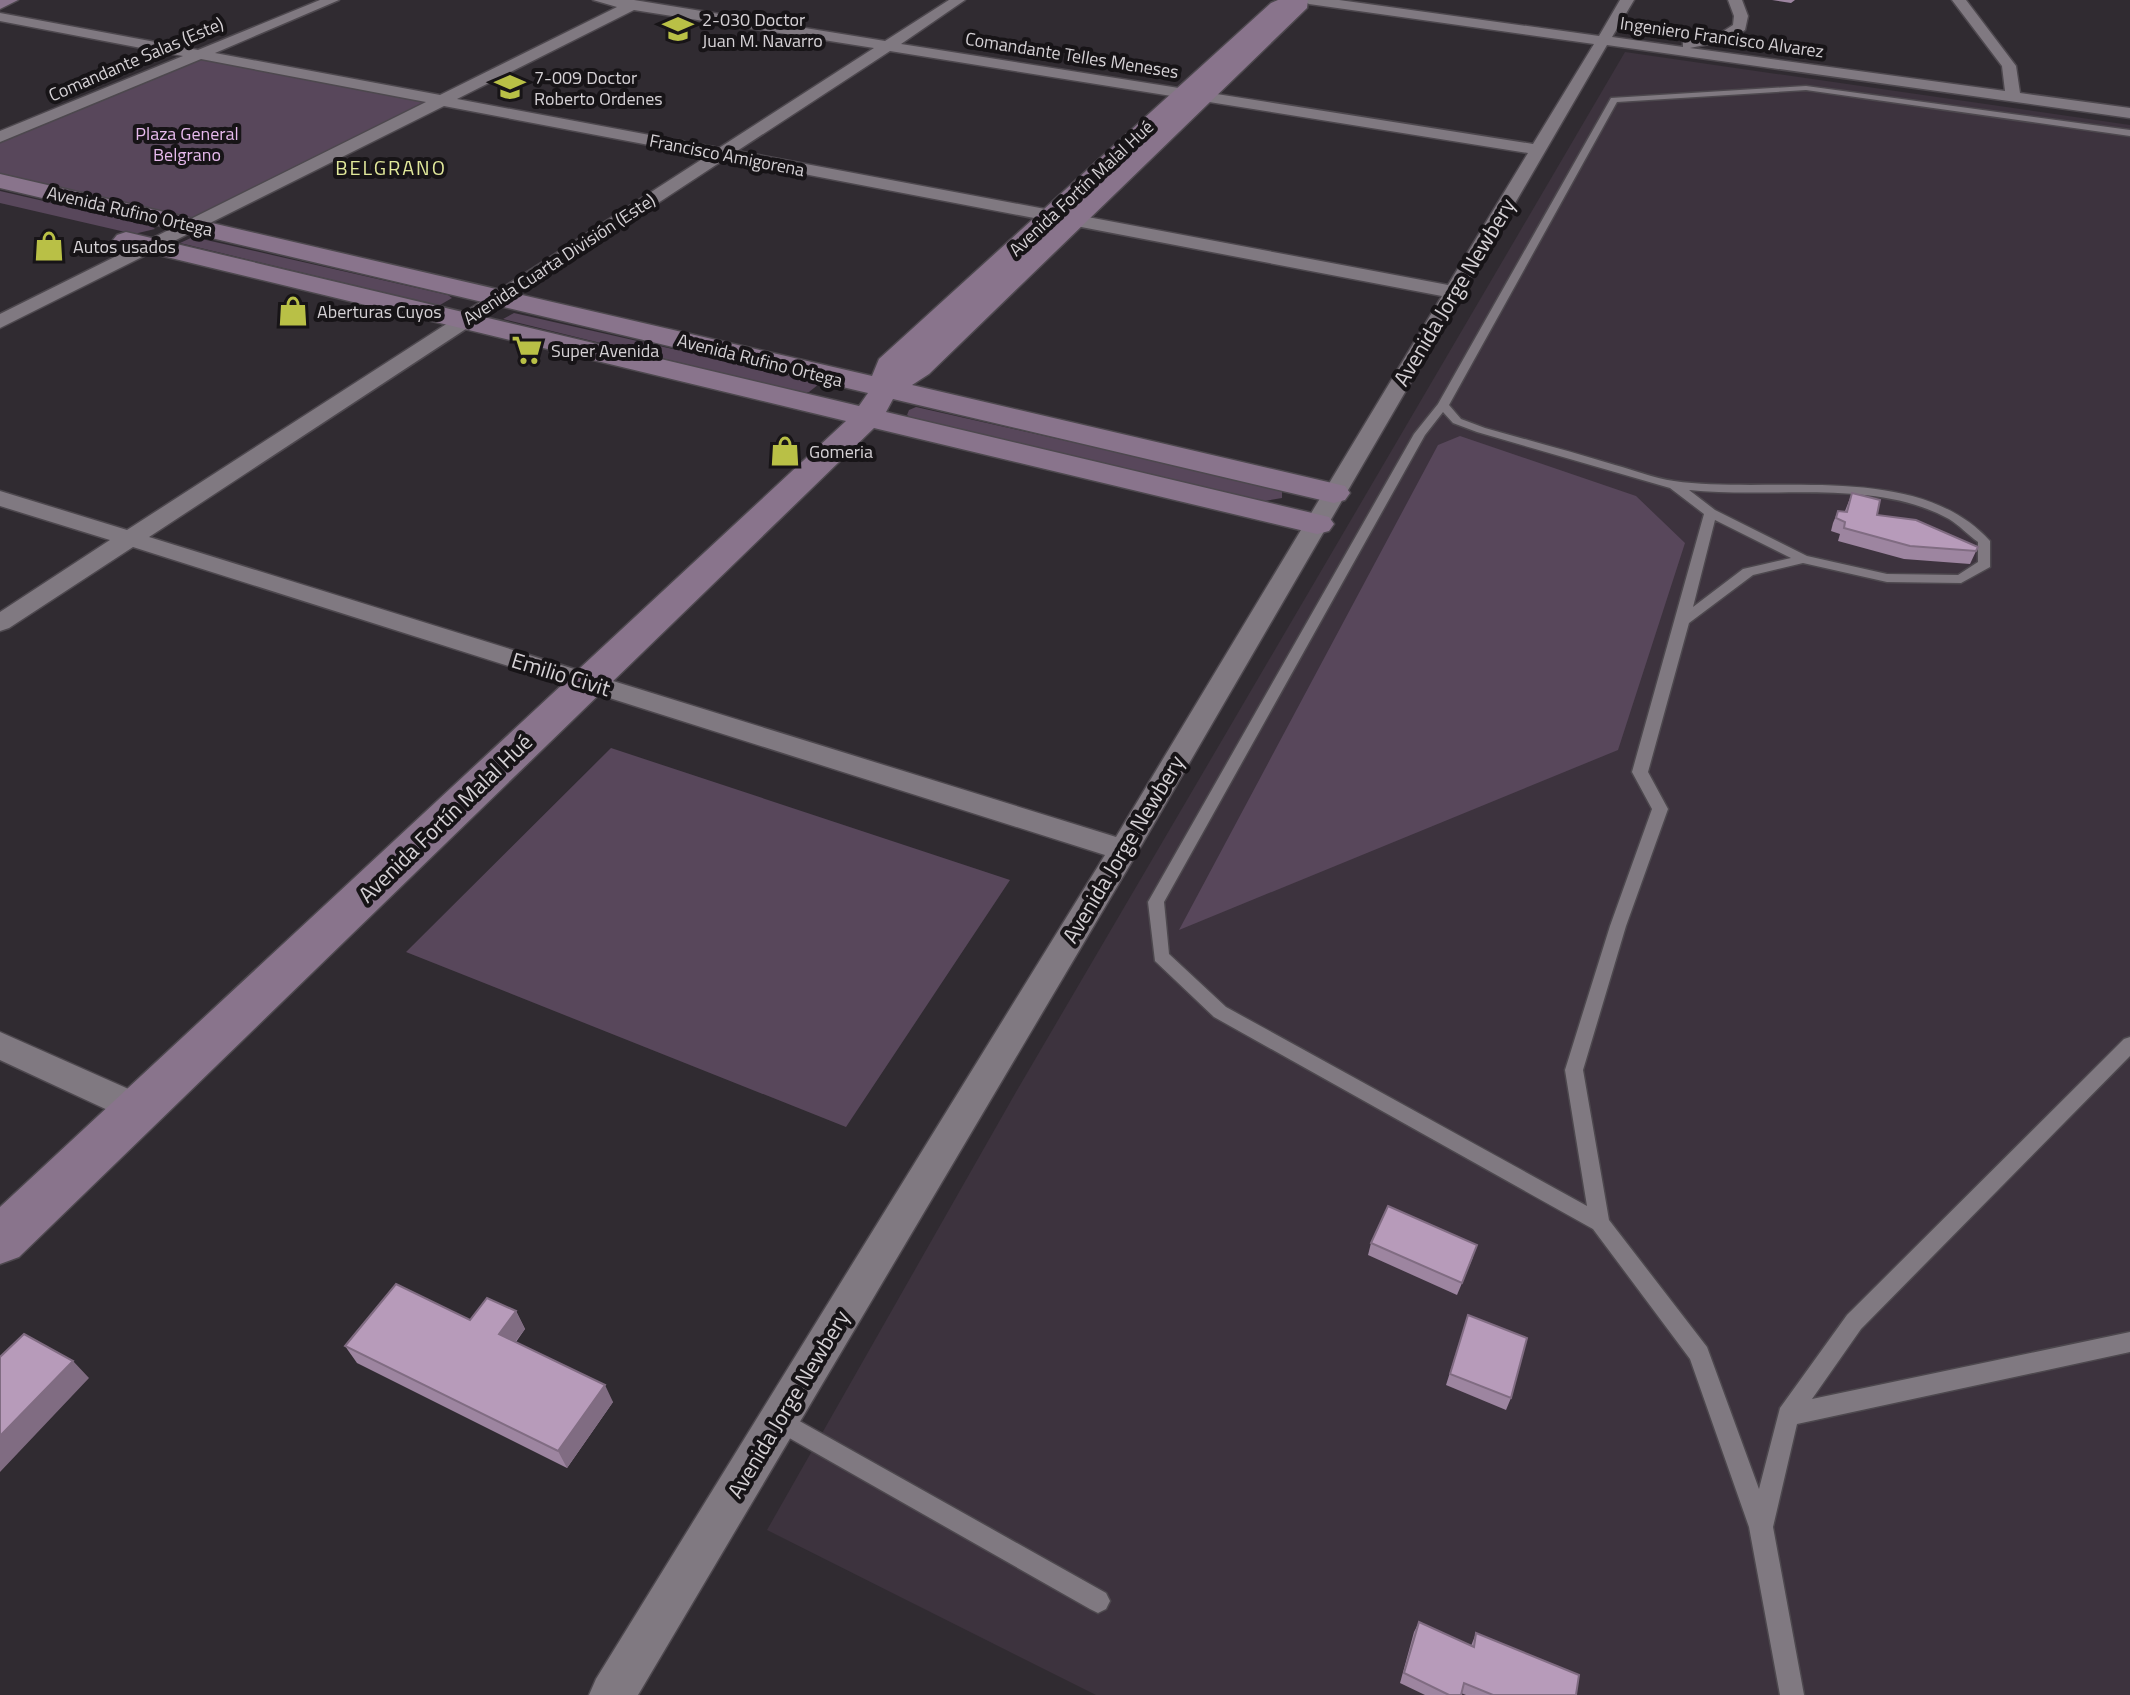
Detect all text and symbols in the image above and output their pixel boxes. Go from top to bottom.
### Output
place label: 2-030 Doctor Juan M. Navarro [702,6,823,54]
street label: Ingeniero Francisco Alvarez [1618,9,1826,65]
street label: Comandante Salas (Este) [44,10,228,108]
school or university icon: 2-030 Doctor Juan M. Navarro [661,12,695,46]
street label: Comandante Telles Meneses [963,25,1181,85]
place label: 7-009 Doctor Roberto Ordenes [534,64,663,112]
school or university icon: 7-009 Doctor Roberto Ordenes [493,70,527,104]
street label: Avenida Fortín Malal Hué [1003,114,1159,262]
park label: Plaza General Belgrano [135,120,239,168]
street label: Francisco Amigorena [647,127,807,183]
district label: BELGRANO [335,152,447,183]
street label: Avenida Rufino Ortega [44,179,216,243]
street label: Avenida Cuarta División (Este) [457,187,661,331]
street label: Avenida Jorge Newbery [1384,191,1524,393]
shop icon: Autos usados [32,229,66,263]
place label: Autos usados [73,233,176,260]
shop icon: Aberturas Cuyos [276,294,310,328]
place label: Aberturas Cuyos [317,298,442,325]
street label: Avenida Rufino Ortega [674,326,846,394]
supermarket icon: Super Avenida [510,333,544,367]
place label: Super Avenida [551,337,659,364]
shop icon: Gomeria [768,434,802,468]
place label: Gomeria [809,438,873,465]
street label: Emilio Civit [507,643,615,705]
street label: Avenida Fortín Malal Hué [350,725,540,911]
street label: Avenida Jorge Newbery [1053,748,1193,950]
street label: Avenida Jorge Newbery [718,1303,858,1505]

